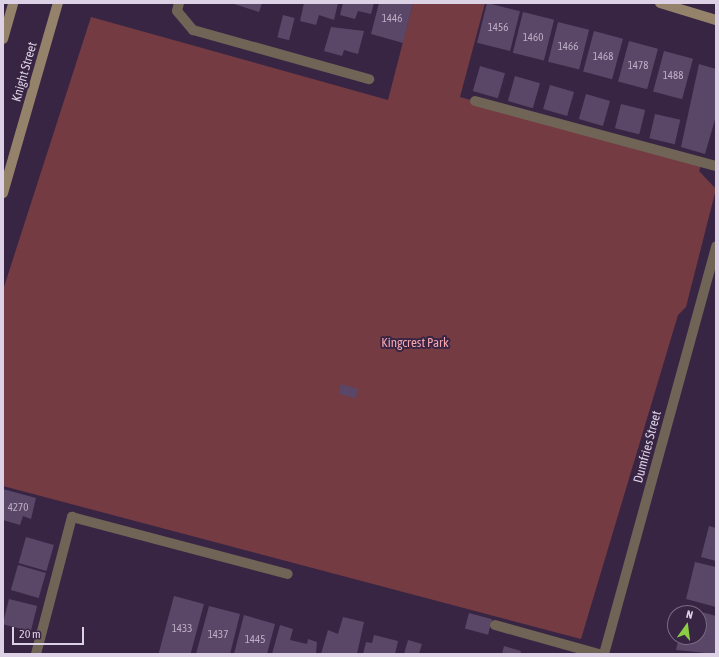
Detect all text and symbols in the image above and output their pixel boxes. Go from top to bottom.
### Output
house number: 1446 [382,11,402,25]
house number: 1456 [488,20,508,34]
house number: 1460 [523,30,543,44]
house number: 1466 [558,39,578,53]
street label: Knight Street [9,40,41,104]
house number: 1468 [593,49,613,63]
house number: 1478 [628,58,648,72]
house number: 1488 [663,68,683,82]
park label: Kingcrest Park [381,335,449,351]
street label: Dumfries Street [631,409,665,485]
house number: 4270 [8,500,28,514]
north arrow [667,605,707,645]
text: N [685,608,694,621]
scale bar [14,619,86,645]
house number: 1433 [172,621,192,635]
text: 20 m [19,627,41,641]
house number: 1437 [208,627,228,641]
house number: 1445 [245,632,265,646]

